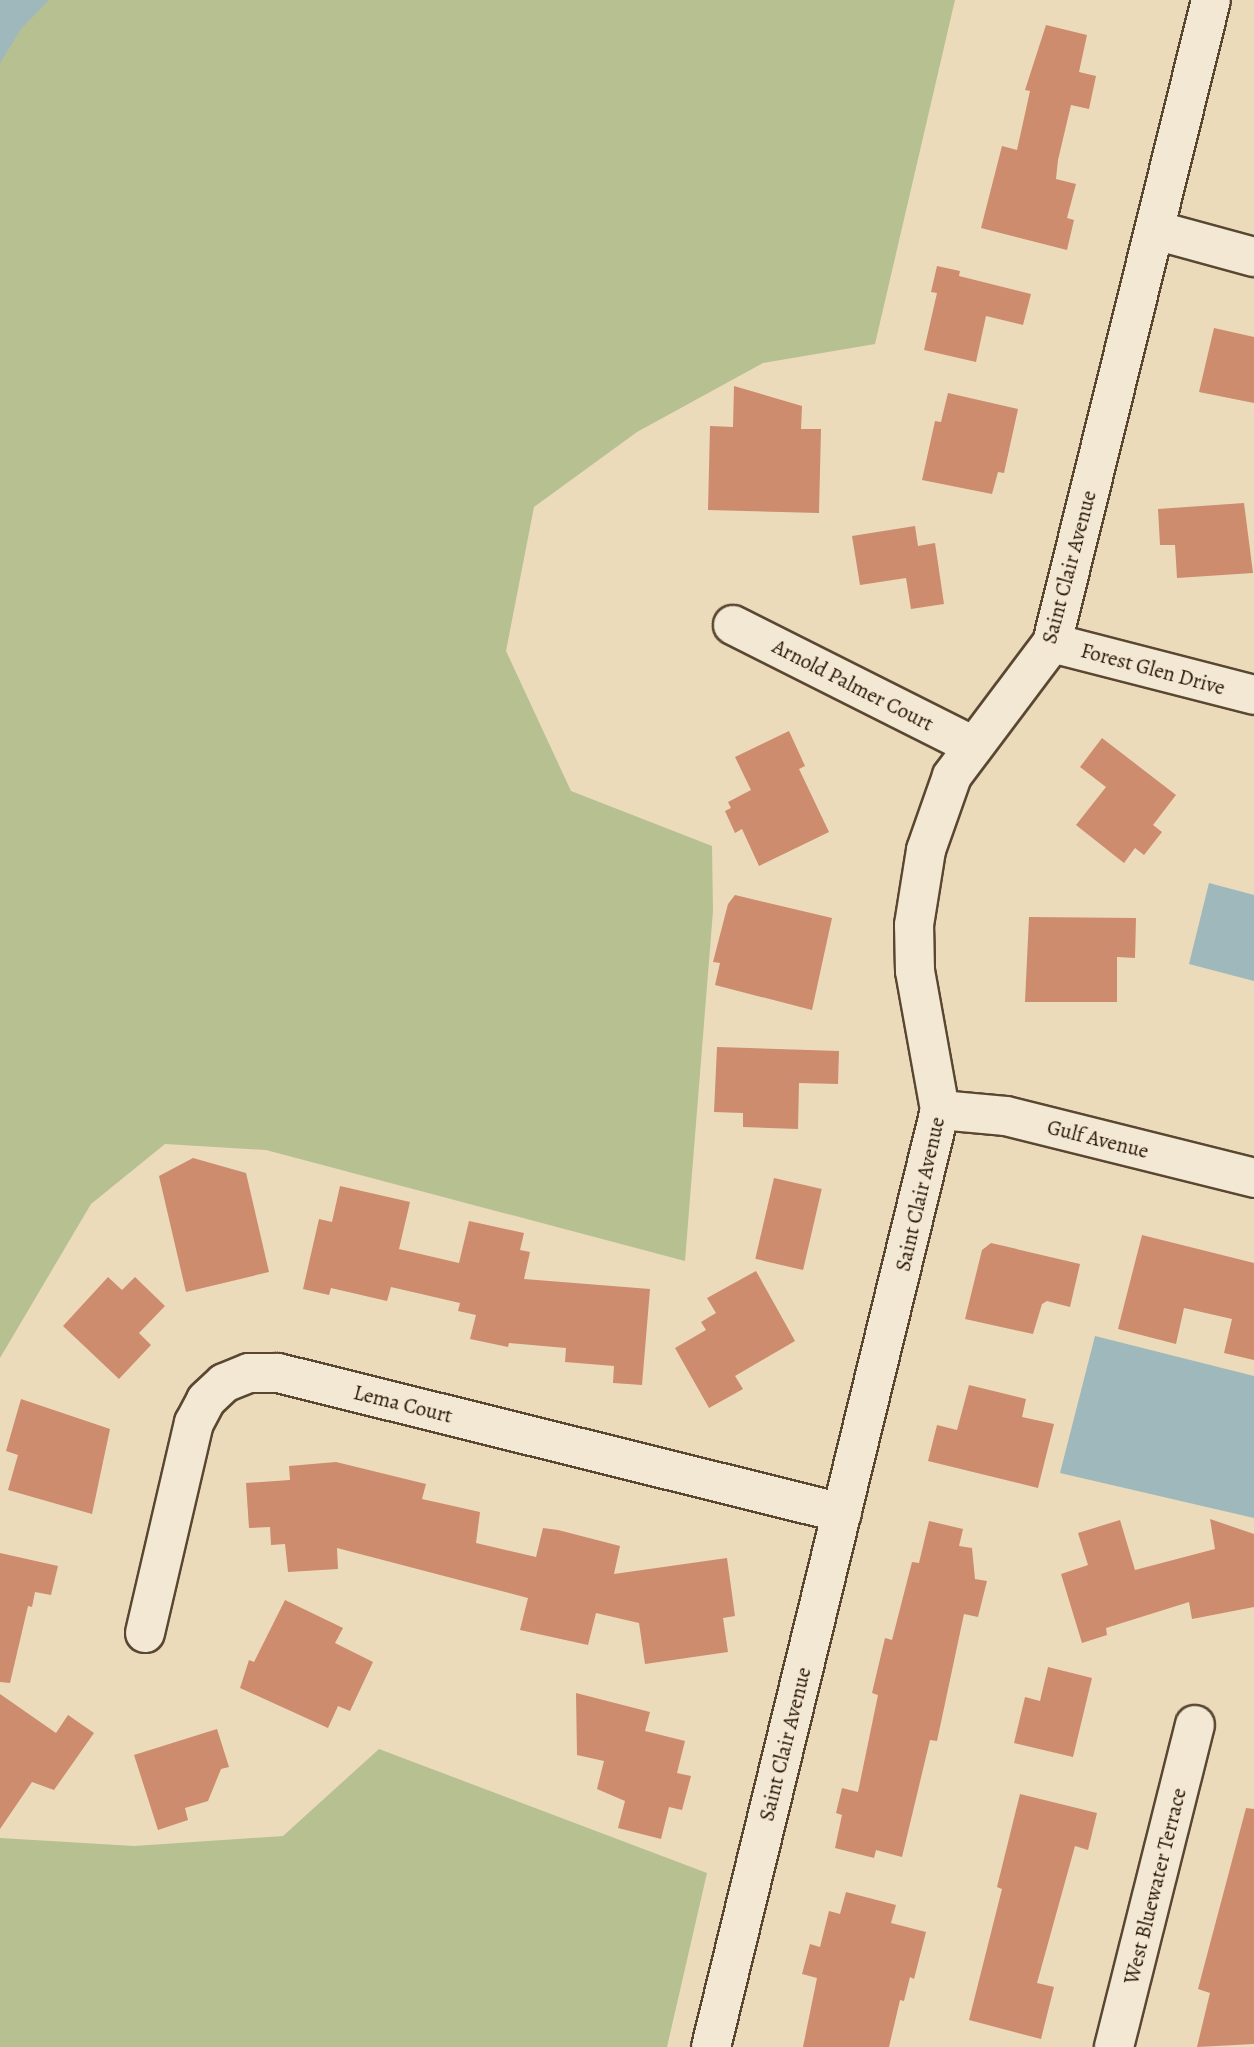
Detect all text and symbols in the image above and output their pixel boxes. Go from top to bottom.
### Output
street label: Saint Clair Avenue [1036,488,1102,646]
street label: Arnold Palmer Court [768,634,938,736]
street label: Forest Glen Drive [1078,638,1228,700]
street label: Saint Clair Avenue [890,1114,950,1274]
street label: Gulf Avenue [1045,1114,1151,1164]
street label: Lema Court [351,1380,455,1428]
street label: Saint Clair Avenue [754,1664,816,1824]
street label: West Bluewater Terrace [1118,1785,1192,1987]

